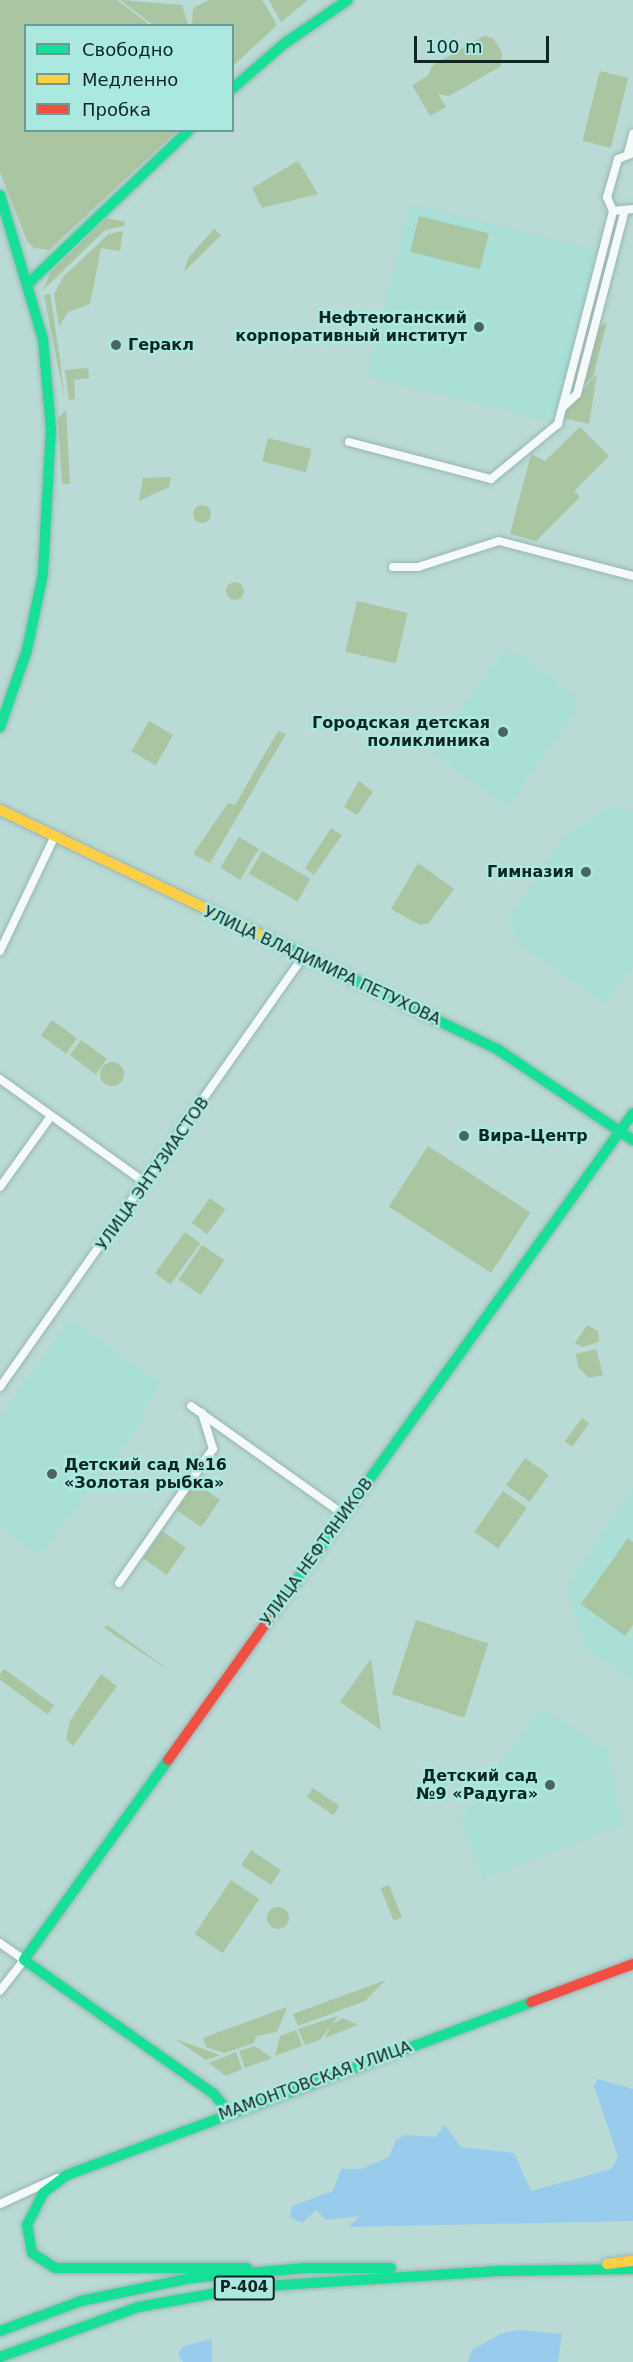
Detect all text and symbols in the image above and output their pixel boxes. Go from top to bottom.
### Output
legend [24,24,234,132]
scale bar [417,24,552,62]
text: 100 m [425,36,483,57]
text: Свободно [82,39,174,60]
text: Медленно [82,69,178,90]
text: Пробка [82,99,151,120]
place label: Нефтеюганский корпоративный институт [235,308,467,346]
marker: Нефтеюганский корпоративный институт [472,320,486,334]
place label: Геракл [128,335,194,355]
marker: Геракл [109,338,123,352]
place label: Городская детская поликлиника [312,713,490,751]
marker: Городская детская поликлиника [494,723,512,741]
place label: Гимназия [487,862,574,882]
marker: Гимназия [579,865,593,879]
street label: УЛИЦА ВЛАДИМИРА ПЕТУХОВА [200,903,444,1029]
street label: УЛИЦА ЭНТУЗИАСТОВ [93,1094,213,1254]
place label: Вира-Центр [478,1126,588,1146]
marker: Вира-Центр [455,1127,473,1145]
place label: Детский сад №16 «Золотая рыбка» [64,1455,227,1493]
marker: Детский сад №16 «Золотая рыбка» [45,1467,59,1481]
street label: УЛИЦА НЕФТЯНИКОВ [257,1474,377,1630]
place label: Детский сад №9 «Радуга» [416,1766,538,1804]
marker: Детский сад №9 «Радуга» [543,1778,557,1792]
street label: МАМОНТОВСКАЯ УЛИЦА [216,2037,414,2125]
road number: Р-404 [212,2276,276,2300]

